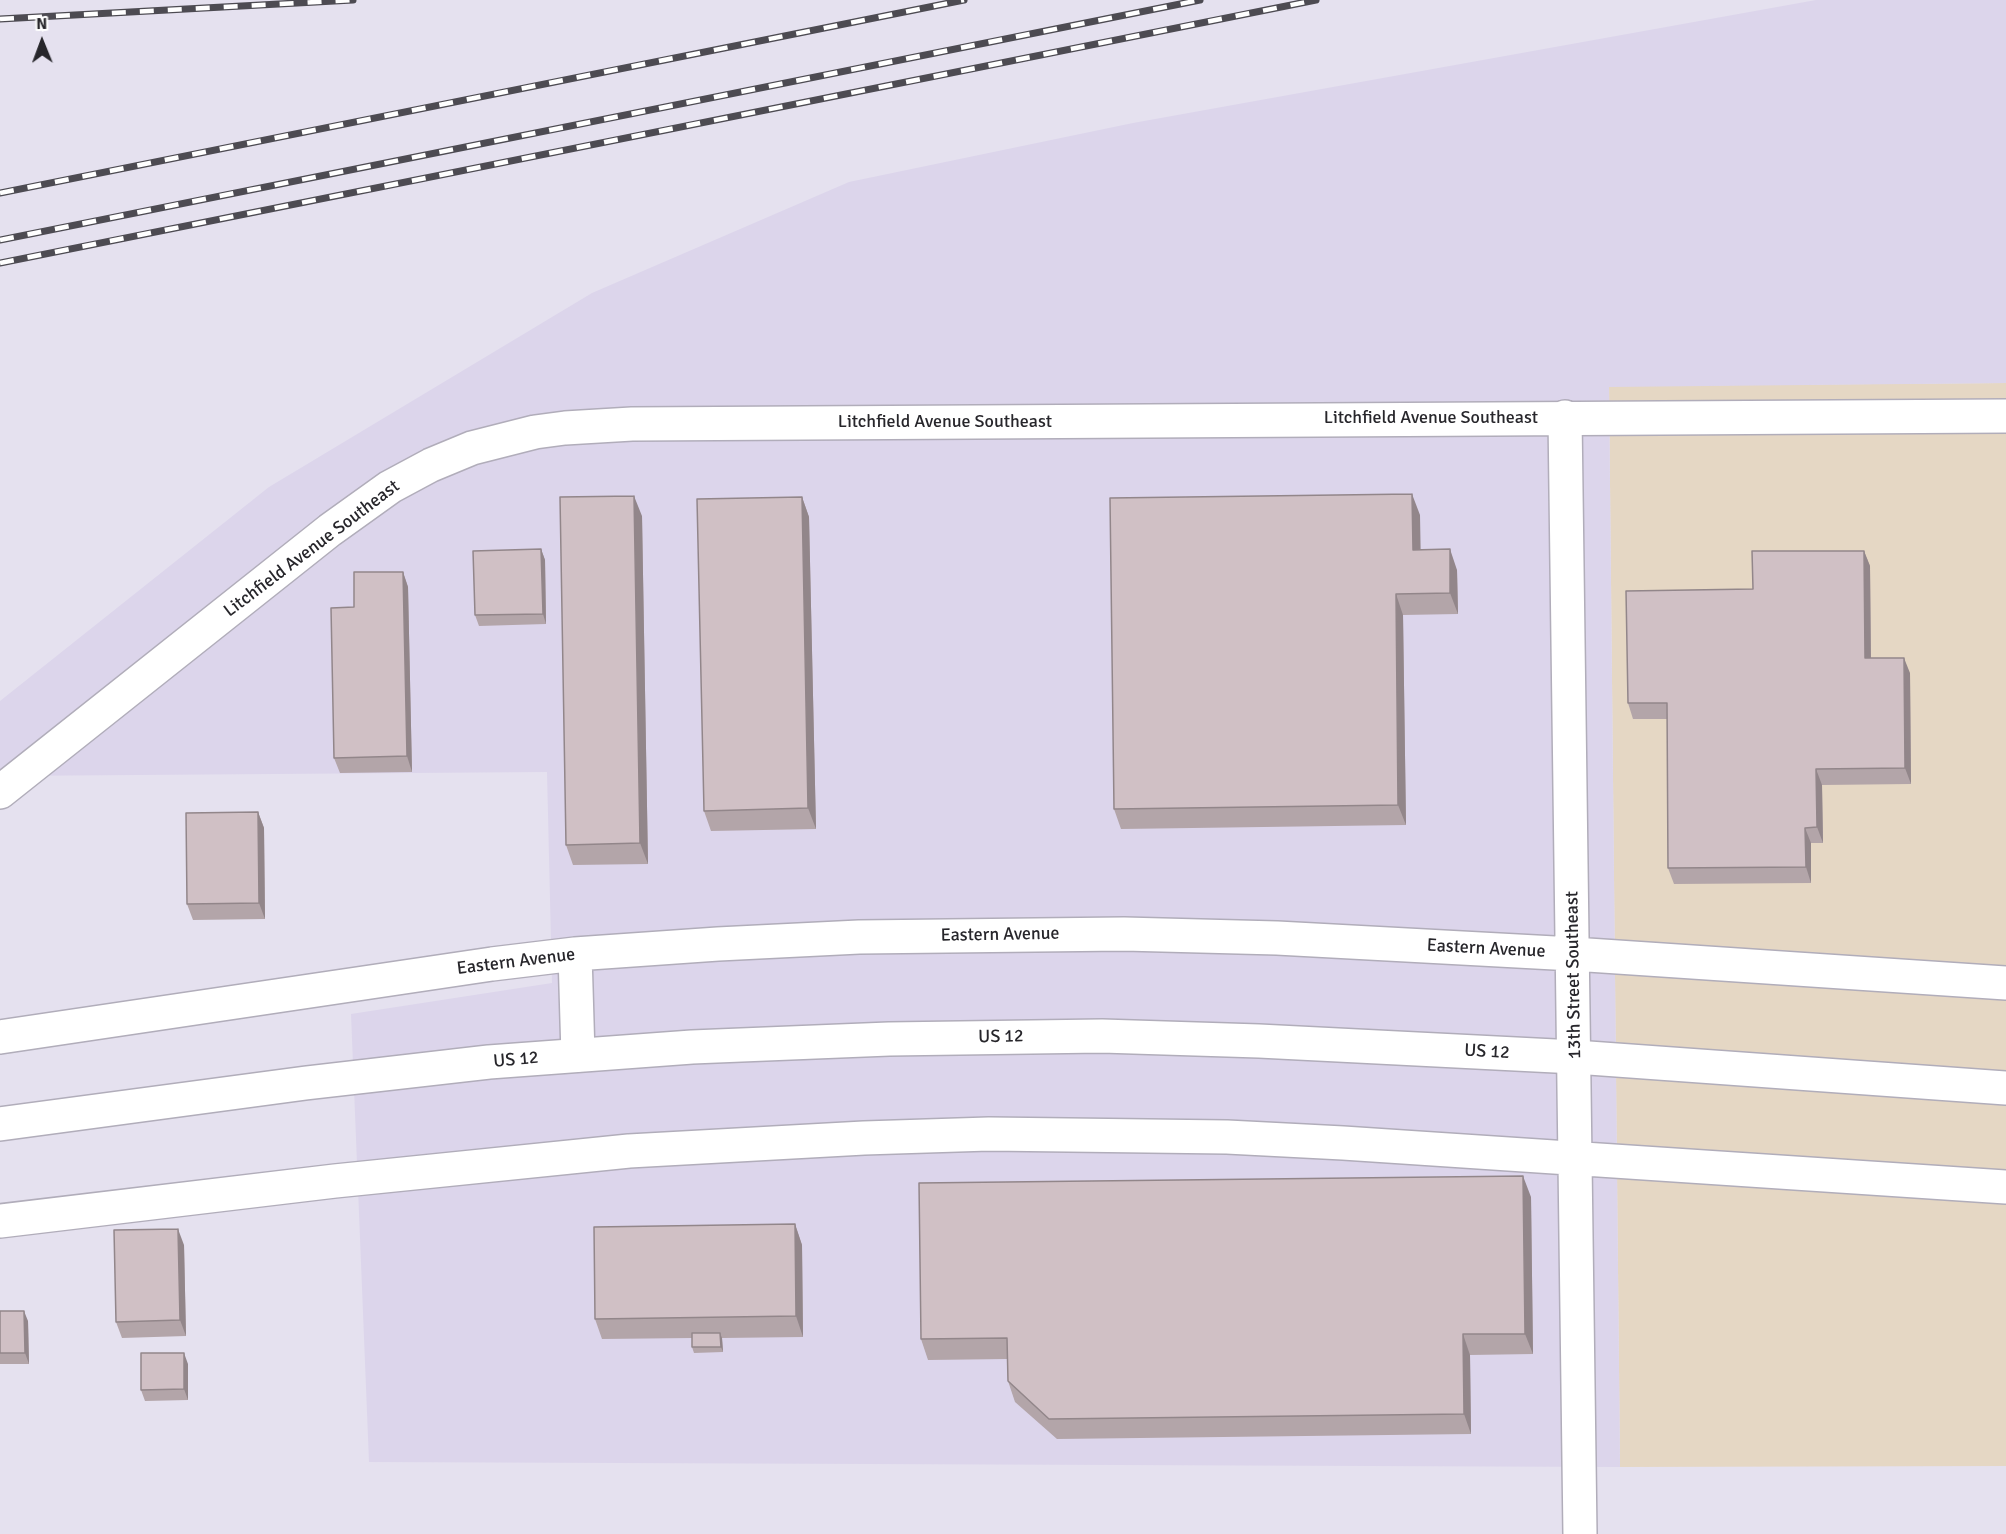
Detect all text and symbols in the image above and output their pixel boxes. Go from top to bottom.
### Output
north arrow [12,12,72,72]
text: N [36,14,47,34]
street label: Litchfield Avenue Southeast [1324,407,1538,429]
street label: Litchfield Avenue Southeast [838,411,1052,433]
street label: Litchfield Avenue Southeast [220,476,404,622]
street label: 13th Street Southeast [1562,891,1586,1059]
street label: Eastern Avenue [940,923,1060,947]
street label: Eastern Avenue [1426,935,1546,963]
street label: Eastern Avenue [456,944,576,980]
street label: US 12 [978,1026,1024,1048]
street label: US 12 [1464,1040,1510,1064]
street label: US 12 [492,1047,540,1073]

